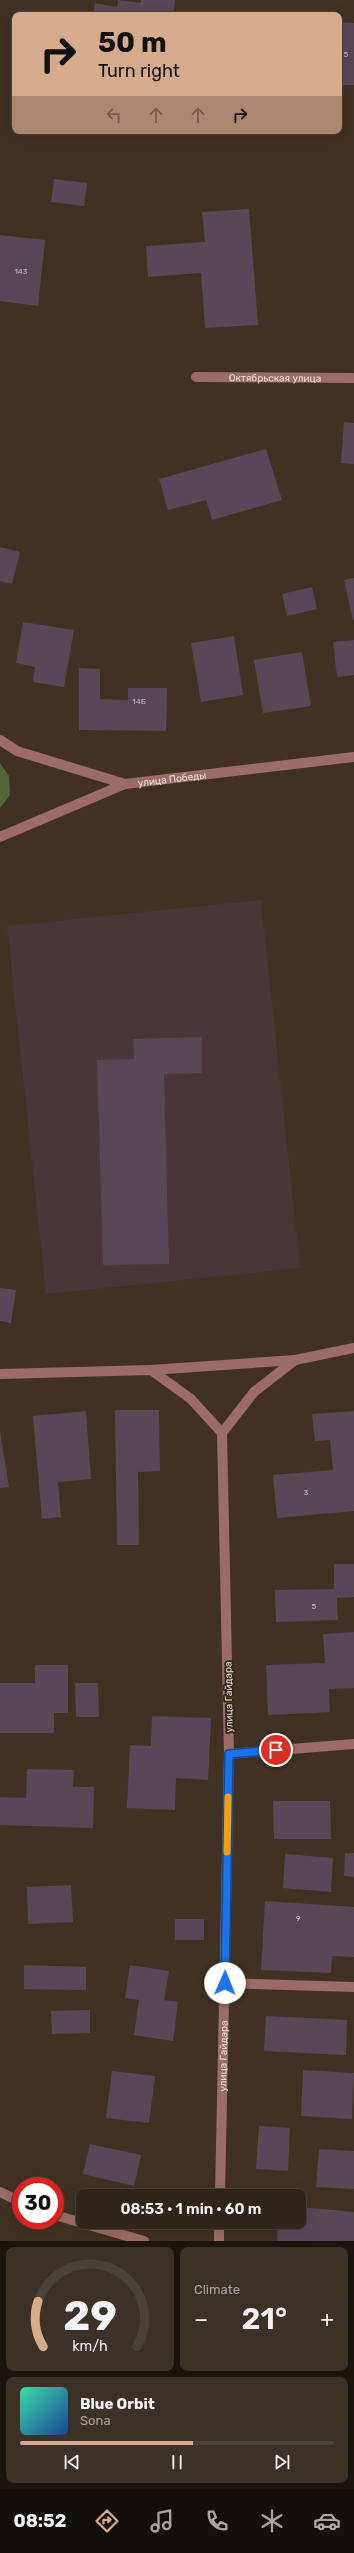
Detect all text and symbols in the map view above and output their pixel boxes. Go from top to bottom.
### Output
text: 50 m [98,26,167,59]
icon: right [32,28,84,80]
house number: 5 [344,50,349,59]
text: Turn right [98,60,180,82]
icon: left [103,104,125,126]
icon: ahead [145,104,167,126]
icon: ahead [187,104,209,126]
icon: right [229,104,251,126]
house number: 143 [14,267,28,276]
street label: Октябрьская улица [229,372,321,385]
house number: 14Б [132,697,146,706]
street label: улица Победы [137,769,207,789]
house number: 3 [304,1488,309,1497]
house number: 5 [312,1602,317,1611]
street label: улица Гайдара [222,1661,236,1733]
pin [259,1733,293,1767]
icon: arrive [265,1739,287,1761]
house number: 9 [296,1914,301,1923]
position arrow [204,1962,246,2004]
street label: улица Гайдара [217,2020,231,2092]
speed limit sign: 30 [12,2177,64,2229]
text: 08:53 · 1 min · 60 m [121,2200,261,2218]
text: Climate [194,2282,240,2297]
text: 29 [63,2291,117,2340]
text: 21° [242,2301,287,2337]
text: − [194,2306,208,2333]
text: + [320,2306,334,2333]
text: km/h [72,2338,108,2355]
text: Blue Orbit [80,2395,155,2413]
text: Sona [80,2413,111,2428]
icon: previous [61,2451,83,2473]
icon: pause [166,2451,188,2473]
icon: next [271,2451,293,2473]
icon: directions [93,2507,121,2535]
icon: music [148,2507,176,2535]
icon: phone [203,2507,231,2535]
icon: climate [258,2507,286,2535]
icon: car [313,2507,341,2535]
text: 08:52 [13,2510,66,2532]

